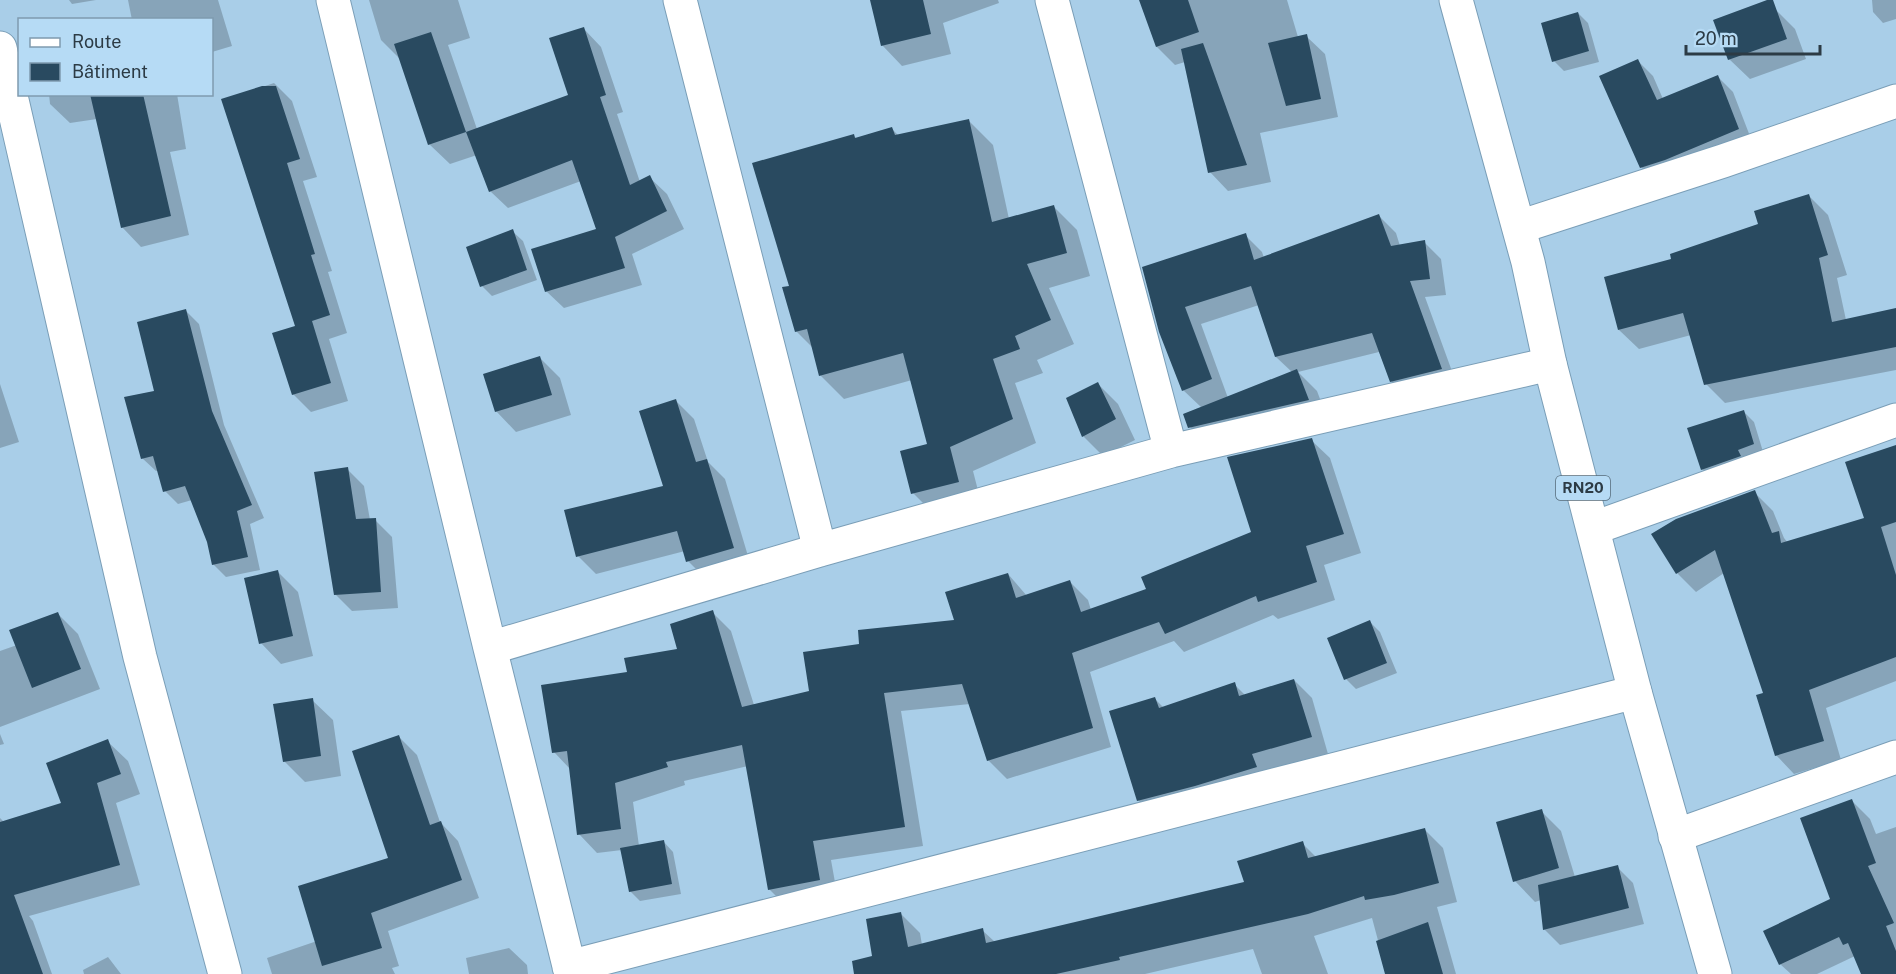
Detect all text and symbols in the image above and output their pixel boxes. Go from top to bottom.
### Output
legend [18,18,213,96]
scale bar [1686,18,1820,56]
text: 20 m [1695,28,1737,49]
text: Route [72,31,121,52]
text: Bâtiment [72,61,148,82]
road number: RN20 [1556,476,1610,500]

